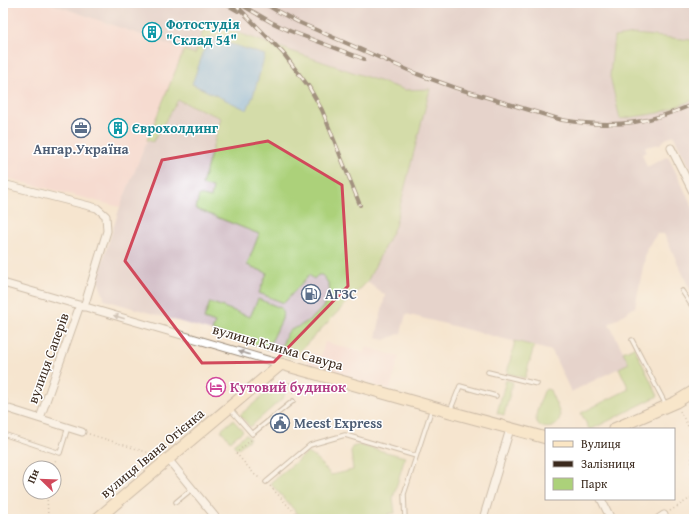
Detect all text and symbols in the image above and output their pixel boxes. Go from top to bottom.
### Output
place label: Фотостудія "Склад 54" [166,14,240,50]
building icon: Фотостудія "Склад 54" [141,21,163,43]
office icon: Ангар.Україна [70,117,92,139]
building icon: Єврохолдинг [107,117,129,139]
place label: Єврохолдинг [132,118,219,138]
place label: Ангар.Україна [33,139,130,159]
fuel station icon: АГЗС [300,283,322,305]
place label: АГЗС [325,284,357,304]
street label: вулиця Саперів [22,310,74,406]
one-way arrow [113,314,125,320]
street label: вулиця Клима Савура [210,319,346,375]
one-way arrow [238,350,250,356]
hotel icon: Кутовий будинок [205,376,227,398]
place label: Кутовий будинок [230,377,347,397]
street label: вулиця Івана Огієнка [96,403,209,503]
public building icon: Meest Express [269,412,291,434]
place label: Meest Express [294,413,382,433]
legend [545,428,675,500]
text: Вулиця [581,435,621,452]
text: Залізниця [581,455,635,472]
north arrow [22,460,62,500]
text: Пн [23,466,43,486]
text: Парк [581,475,608,492]

